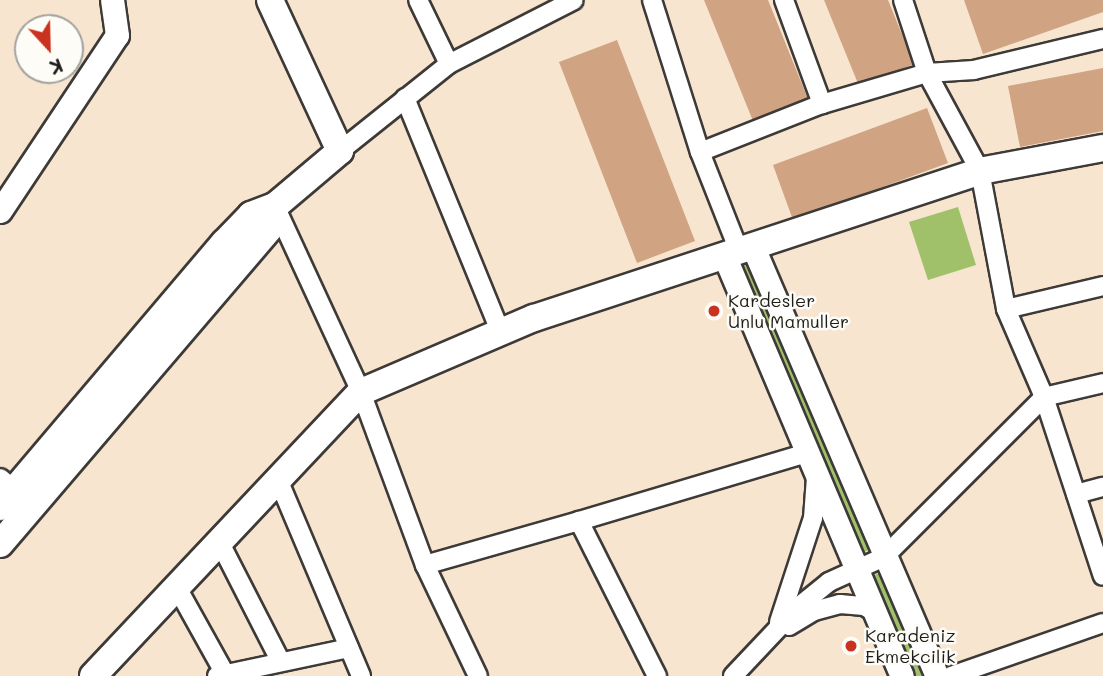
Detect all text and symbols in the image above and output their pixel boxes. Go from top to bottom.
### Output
north arrow [14,14,84,84]
text: K [46,53,67,81]
place label: Kardesler Unlu Mamuller [728,290,849,332]
marker: Kardesler Unlu Mamuller [706,303,722,319]
place label: Karadeniz Ekmekcilik [865,625,956,668]
marker: Karadeniz Ekmekcilik [843,638,859,654]

